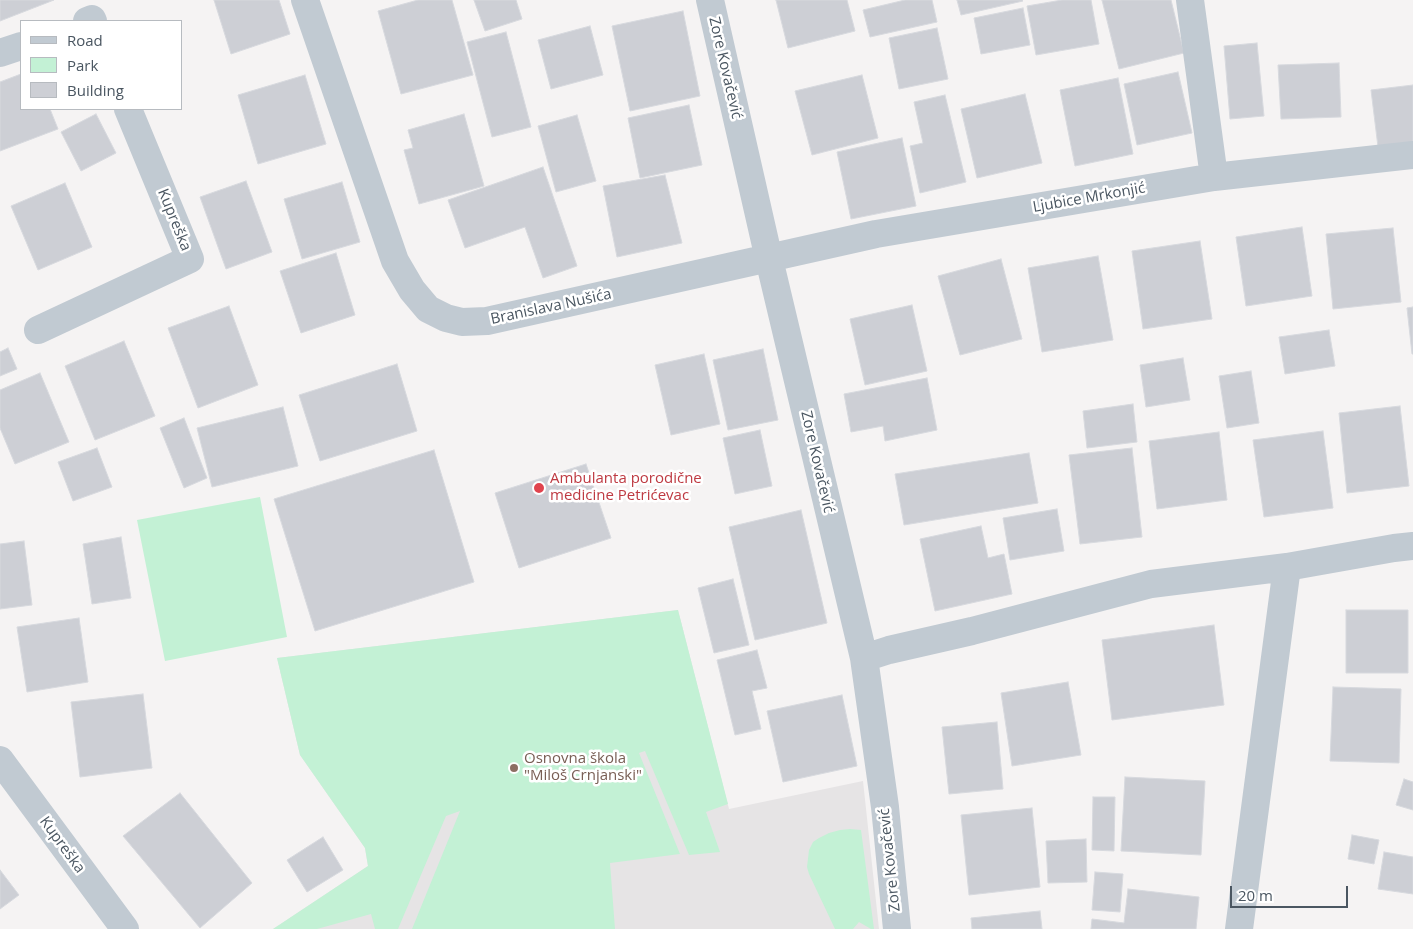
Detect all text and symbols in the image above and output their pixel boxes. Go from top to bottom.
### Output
street label: Zore Kovačević [705,15,745,121]
legend [20,20,182,110]
text: Road [67,30,103,50]
text: Park [67,55,98,75]
text: Building [67,80,124,100]
street label: Ljubice Mrkonjić [1031,179,1147,217]
street label: Kupreška [153,186,195,254]
street label: Branislava Nušića [489,285,613,329]
street label: Zore Kovačević [797,409,837,515]
place label: Ambulanta porodične medicine Petrićevac [550,470,702,505]
marker: Ambulanta porodične medicine Petrićevac [532,481,546,495]
place label: Osnovna škola "Miloš Crnjanski" [524,750,642,785]
marker: Osnovna škola "Miloš Crnjanski" [508,762,520,774]
street label: Zore Kovačević [876,807,904,913]
street label: Kupreška [35,813,89,877]
scale bar [1233,876,1350,908]
text: 20 m [1238,885,1273,905]

